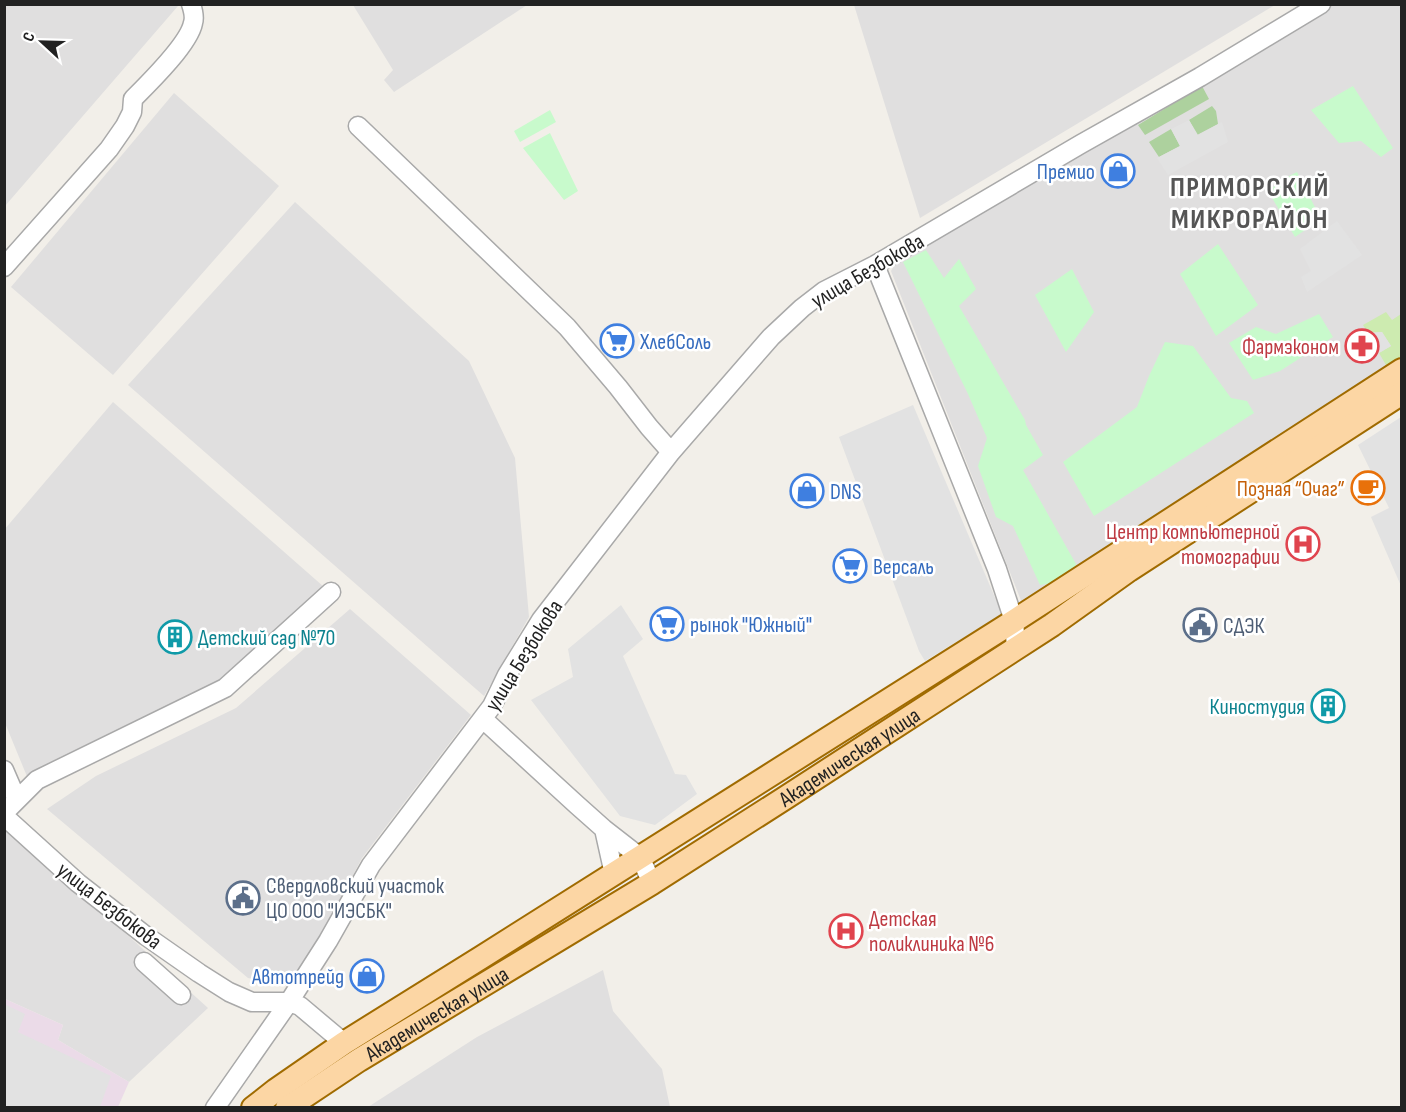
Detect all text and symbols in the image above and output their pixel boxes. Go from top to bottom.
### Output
north arrow [12,12,72,72]
text: С [19,30,40,44]
shop icon: Премио [1100,153,1136,189]
place label: Премио [1037,159,1095,186]
district label: ПРИМОРСКИЙ МИКРОРАЙОН [1170,171,1330,236]
street label: улица Безбокова [806,228,929,314]
supermarket icon: ХлебСоль [599,323,635,359]
pharmacy icon: Фармэконом [1344,328,1380,364]
place label: ХлебСоль [639,329,711,356]
place label: Фармэконом [1242,334,1339,361]
cafe icon: Позная “Очаг” [1350,470,1386,506]
shop icon: DNS [789,473,825,509]
place label: Позная “Очаг” [1237,476,1345,503]
place label: DNS [830,479,861,506]
place label: Центр компьютерной томографии [1106,519,1280,571]
hospital icon: Центр компьютерной томографии [1285,526,1321,562]
supermarket icon: Версаль [832,548,868,584]
place label: Версаль [873,554,934,581]
street label: улица Безбокова [479,595,569,716]
supermarket icon: рынок "Южный" [649,606,685,642]
public building icon: СДЭК [1182,607,1218,643]
place label: рынок "Южный" [690,612,812,639]
place label: СДЭК [1223,613,1264,640]
building icon: Детский сад №70 [157,619,193,655]
place label: Детский сад №70 [198,625,335,652]
building icon: Киностудия [1310,688,1346,724]
place label: Киностудия [1210,694,1305,721]
street label: Академическая улица [773,702,925,814]
street label: улица Безбокова [51,857,167,956]
place label: Свердловский участок ЦО ООО "ИЭСБК" [266,873,445,925]
public building icon: Свердловский участок ЦО ООО "ИЭСБК" [225,880,261,916]
place label: Детская поликлиника №6 [869,906,994,958]
hospital icon: Детская поликлиника №6 [828,913,864,949]
shop icon: Автотрейд [349,958,385,994]
street label: Академическая улица [360,961,514,1069]
place label: Автотрейд [251,964,344,991]

